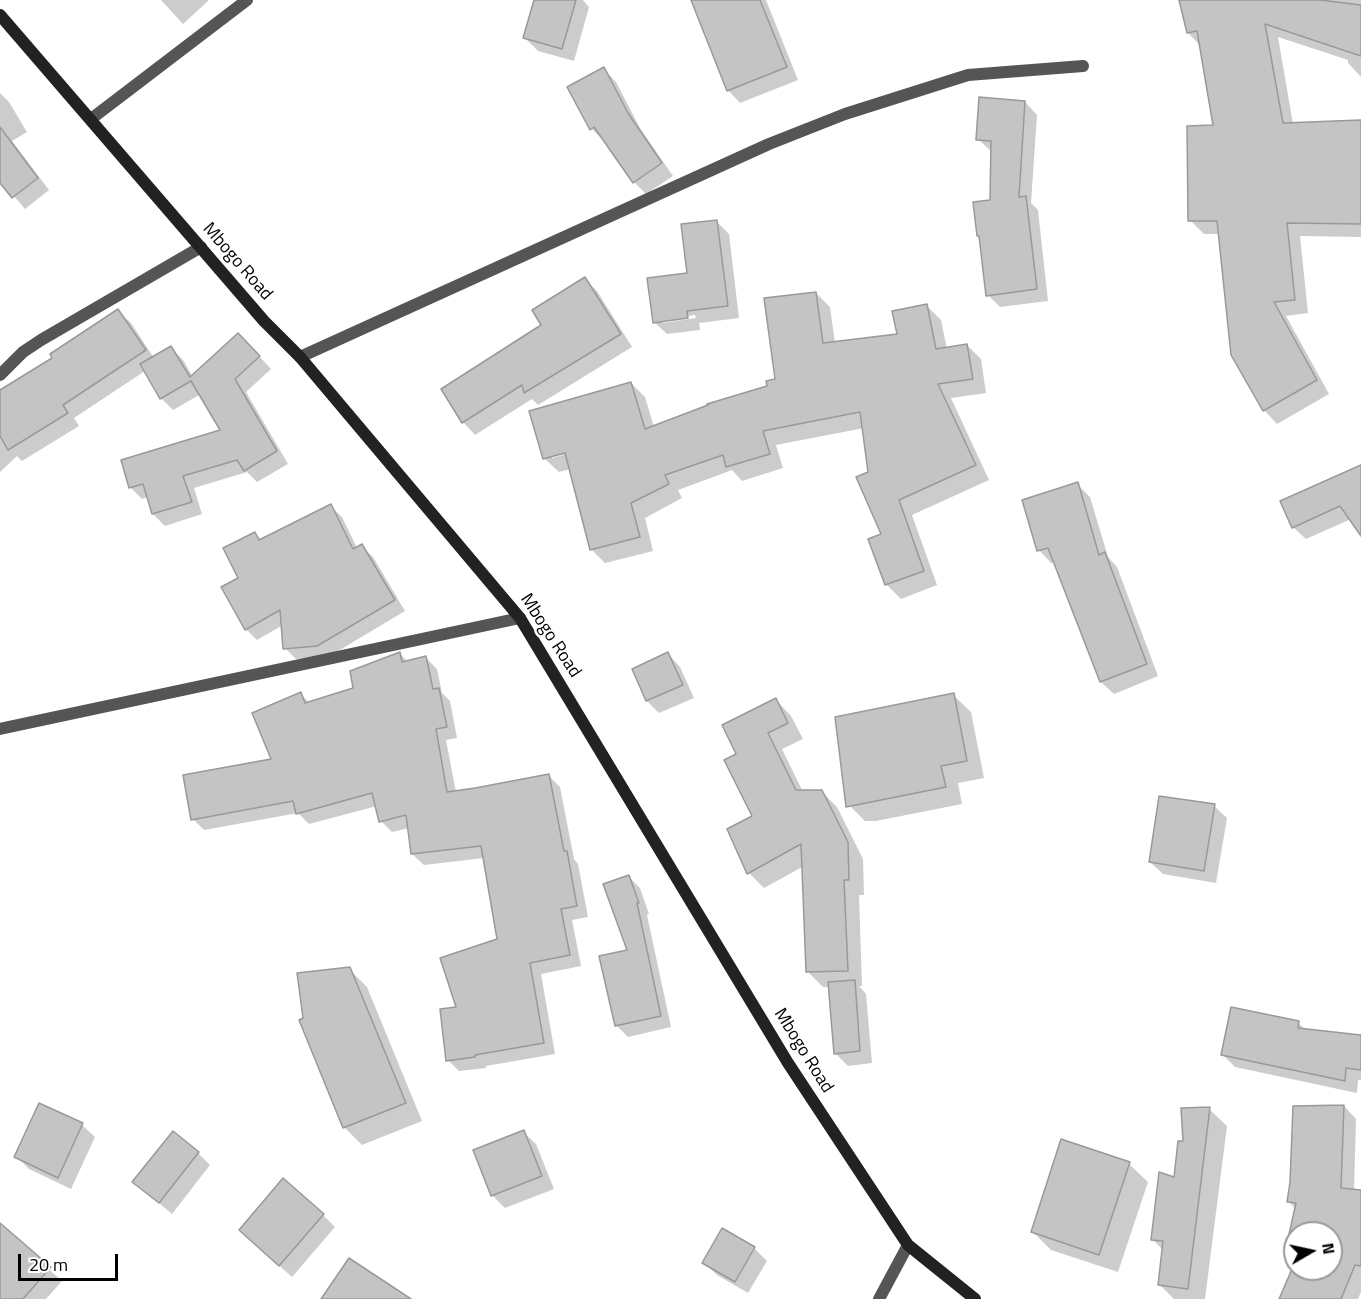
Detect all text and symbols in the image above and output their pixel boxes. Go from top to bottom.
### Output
street label: Mbogo Road [197,219,277,305]
street label: Mbogo Road [515,590,585,682]
street label: Mbogo Road [768,1005,838,1097]
north arrow [1283,1221,1343,1281]
text: N [1316,1241,1342,1256]
scale bar [21,1242,122,1280]
text: 20 m [29,1251,68,1278]

